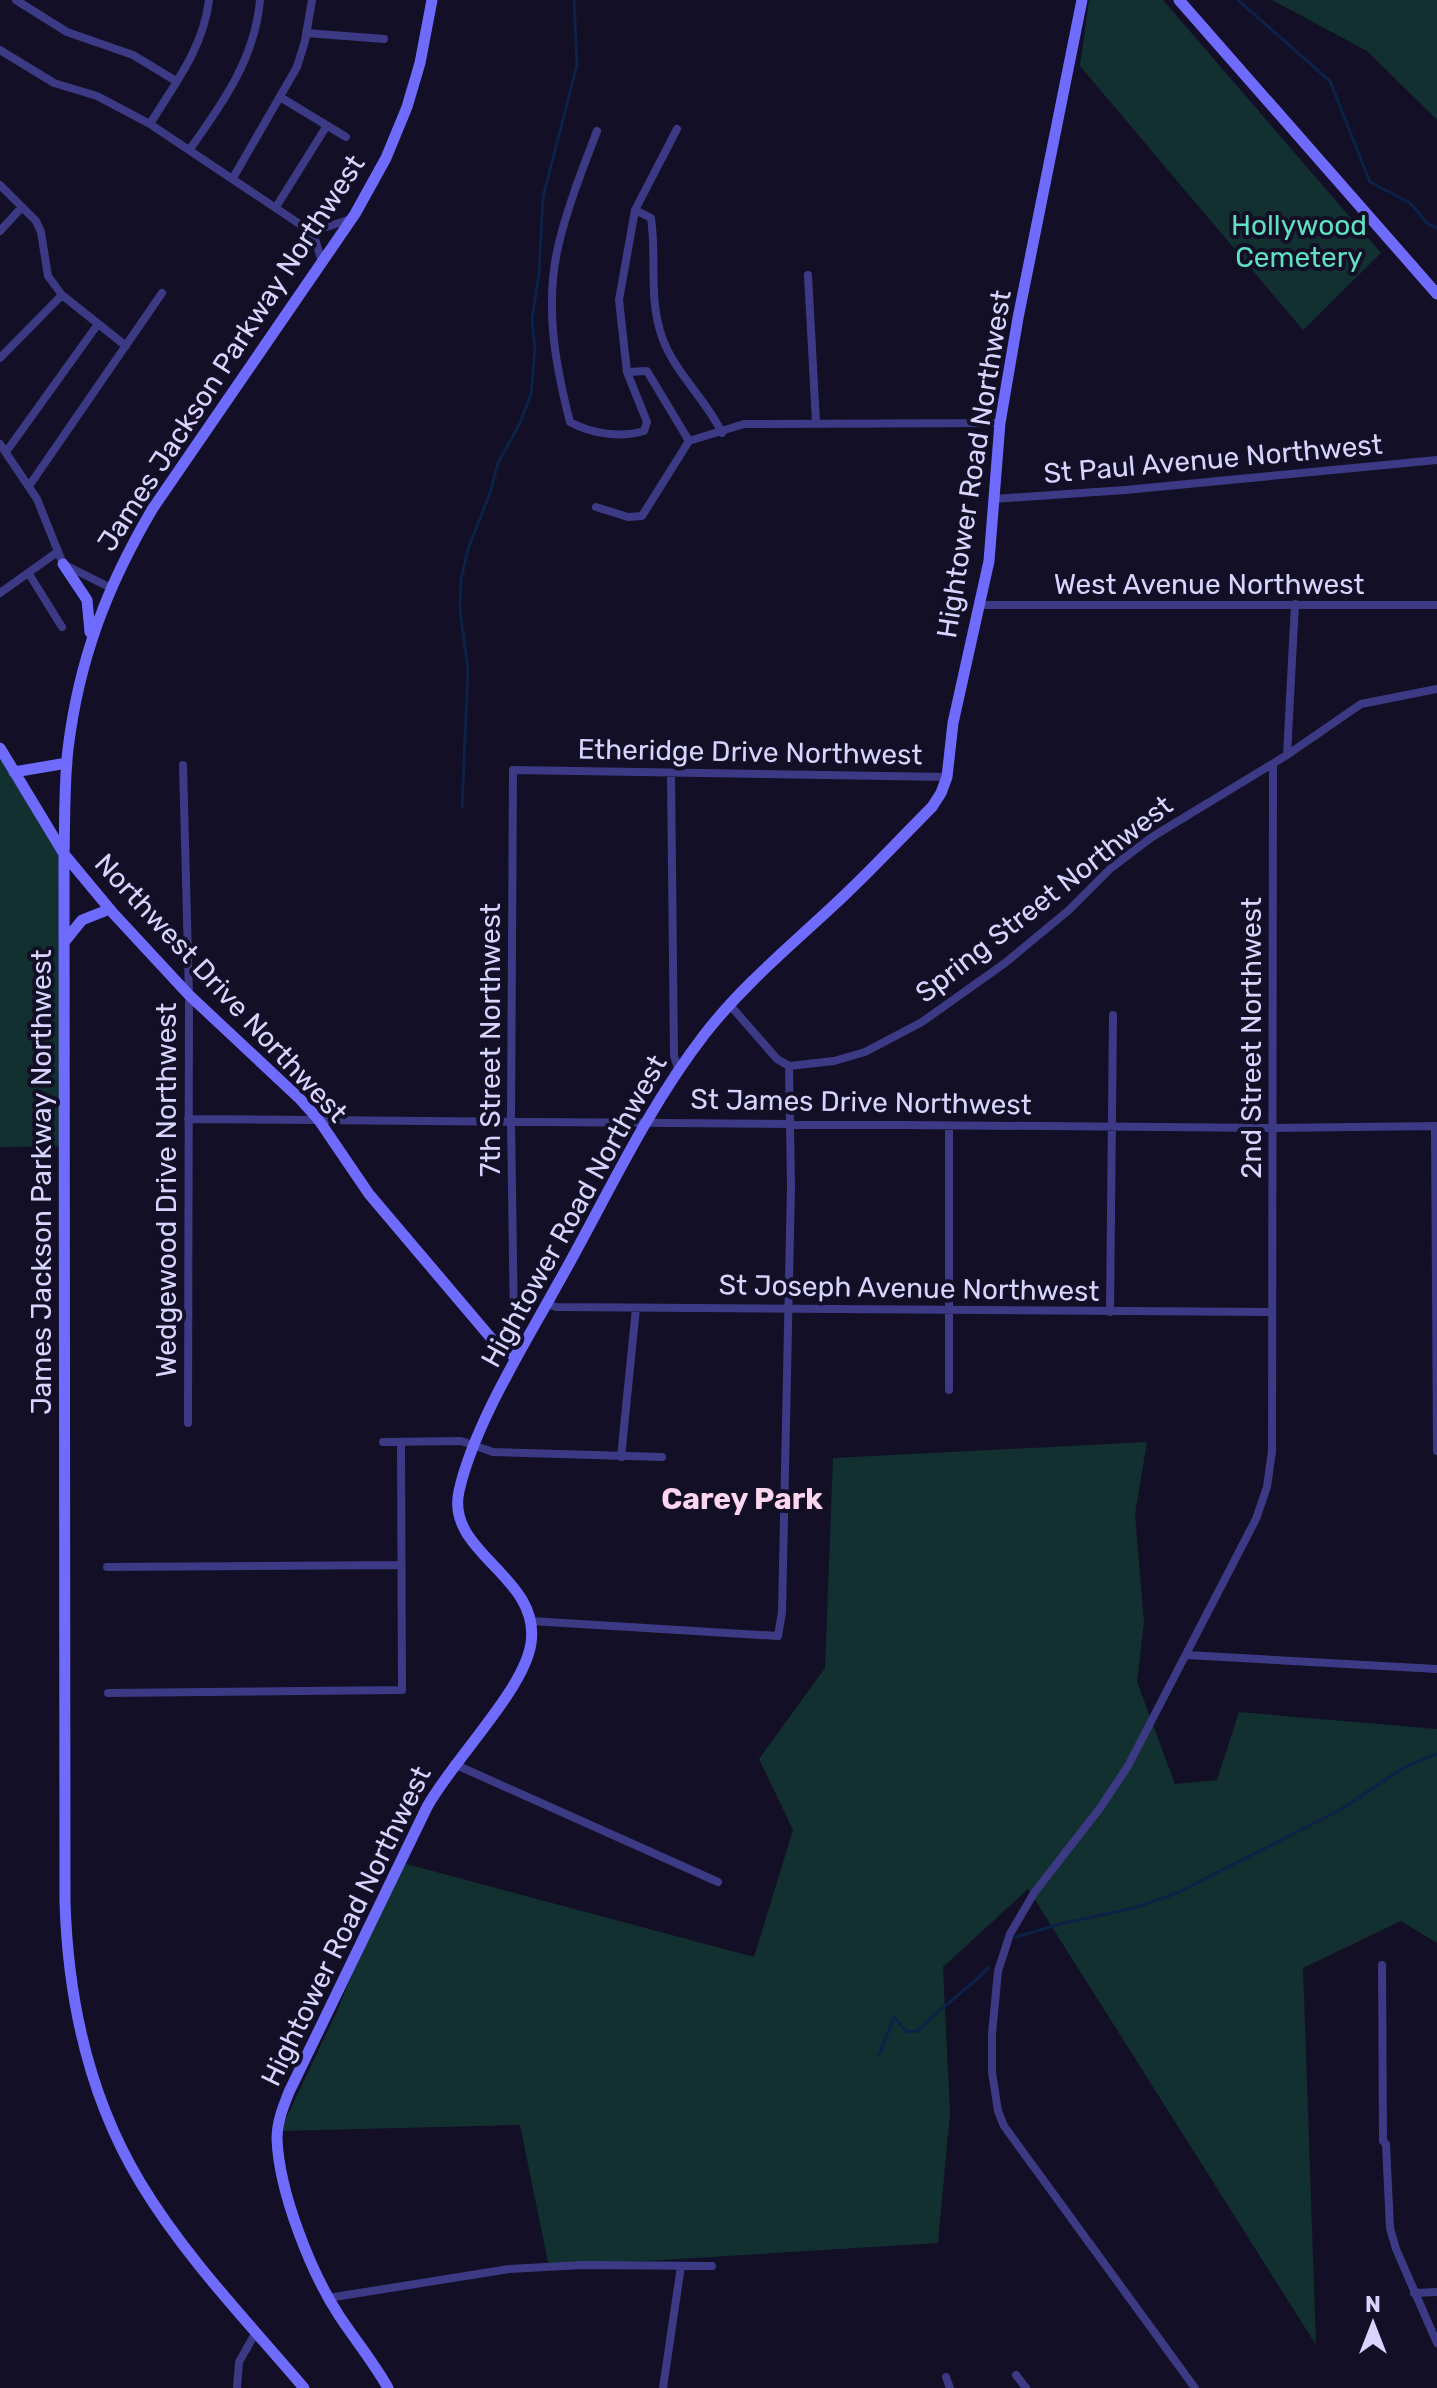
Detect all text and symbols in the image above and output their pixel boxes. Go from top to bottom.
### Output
street label: James Jackson Parkway Northwest [90,149,372,557]
park label: Hollywood Cemetery [1231,209,1367,274]
street label: Hightower Road Northwest [930,288,1018,640]
street label: St Paul Avenue Northwest [1042,428,1384,490]
street label: West Avenue Northwest [1054,568,1364,601]
street label: Etheridge Drive Northwest [577,732,923,772]
street label: Spring Street Northwest [909,788,1179,1010]
street label: Northwest Drive Northwest [88,847,354,1129]
street label: 2nd Street Northwest [1235,897,1268,1179]
street label: 7th Street Northwest [474,903,507,1177]
street label: James Jackson Parkway Northwest [25,949,58,1415]
street label: Wedgewood Drive Northwest [150,1002,183,1378]
street label: Hightower Road Northwest [474,1049,674,1373]
street label: St James Drive Northwest [690,1083,1032,1121]
street label: St Joseph Avenue Northwest [718,1268,1100,1308]
district label: Carey Park [661,1481,823,1517]
street label: Hightower Road Northwest [254,1761,438,2091]
north arrow [1333,2284,1413,2364]
text: N [1365,2291,1381,2318]

